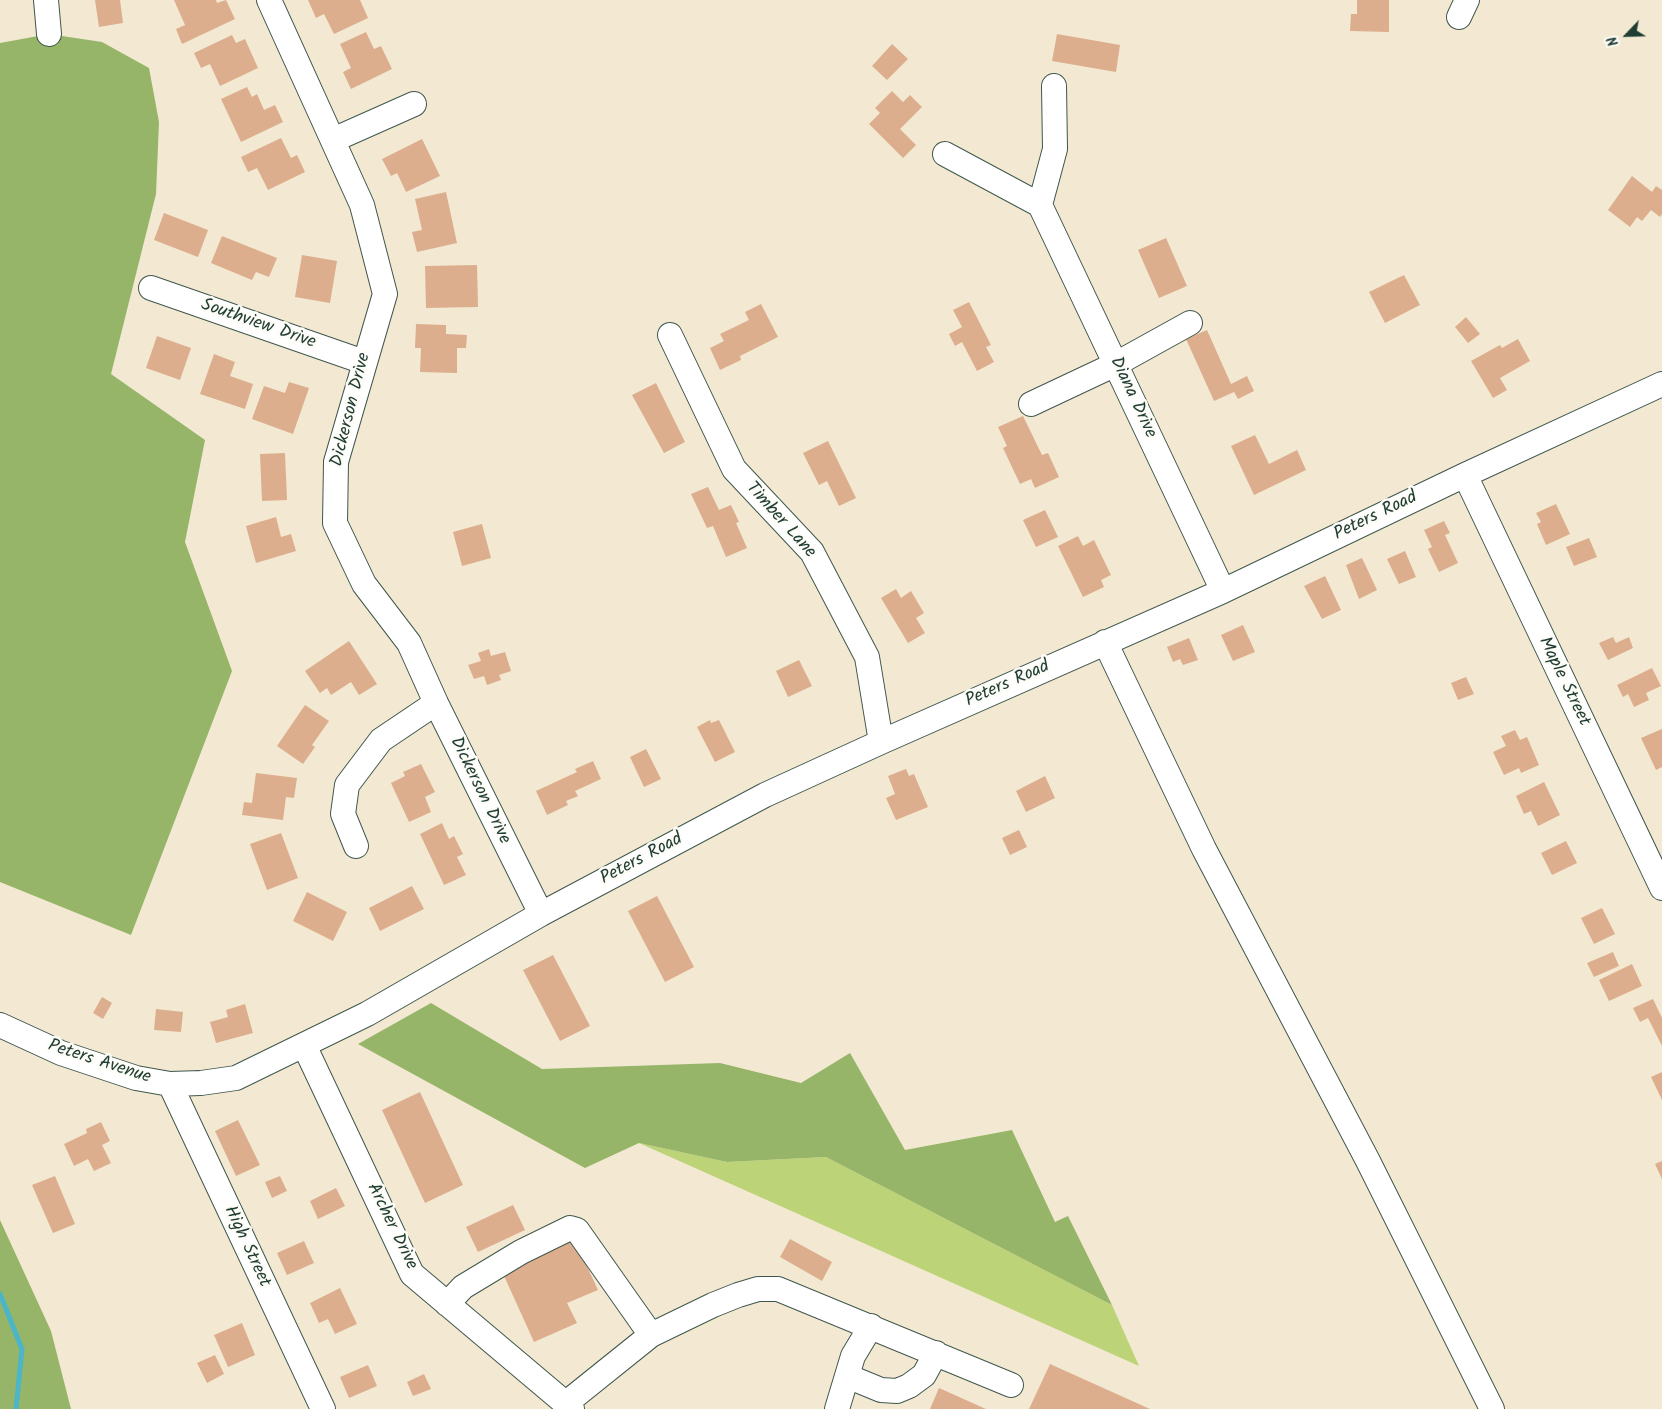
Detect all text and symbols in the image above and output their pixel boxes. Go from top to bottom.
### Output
north arrow [1602,10,1652,60]
text: N [1601,33,1625,50]
street label: Southview Drive [198,295,318,355]
street label: Dickerson Drive [327,351,377,469]
street label: Diana Drive [1104,354,1160,442]
street label: Timber Lane [740,478,820,564]
street label: Peters Road [1331,488,1421,546]
street label: Maple Street [1532,634,1594,730]
street label: Peters Road [963,657,1053,713]
street label: Dickerson Drive [444,734,514,848]
street label: Peters Road [597,829,687,891]
street label: Peters Avenue [45,1036,153,1090]
street label: Archer Drive [361,1180,421,1274]
street label: High Street [218,1203,274,1291]

